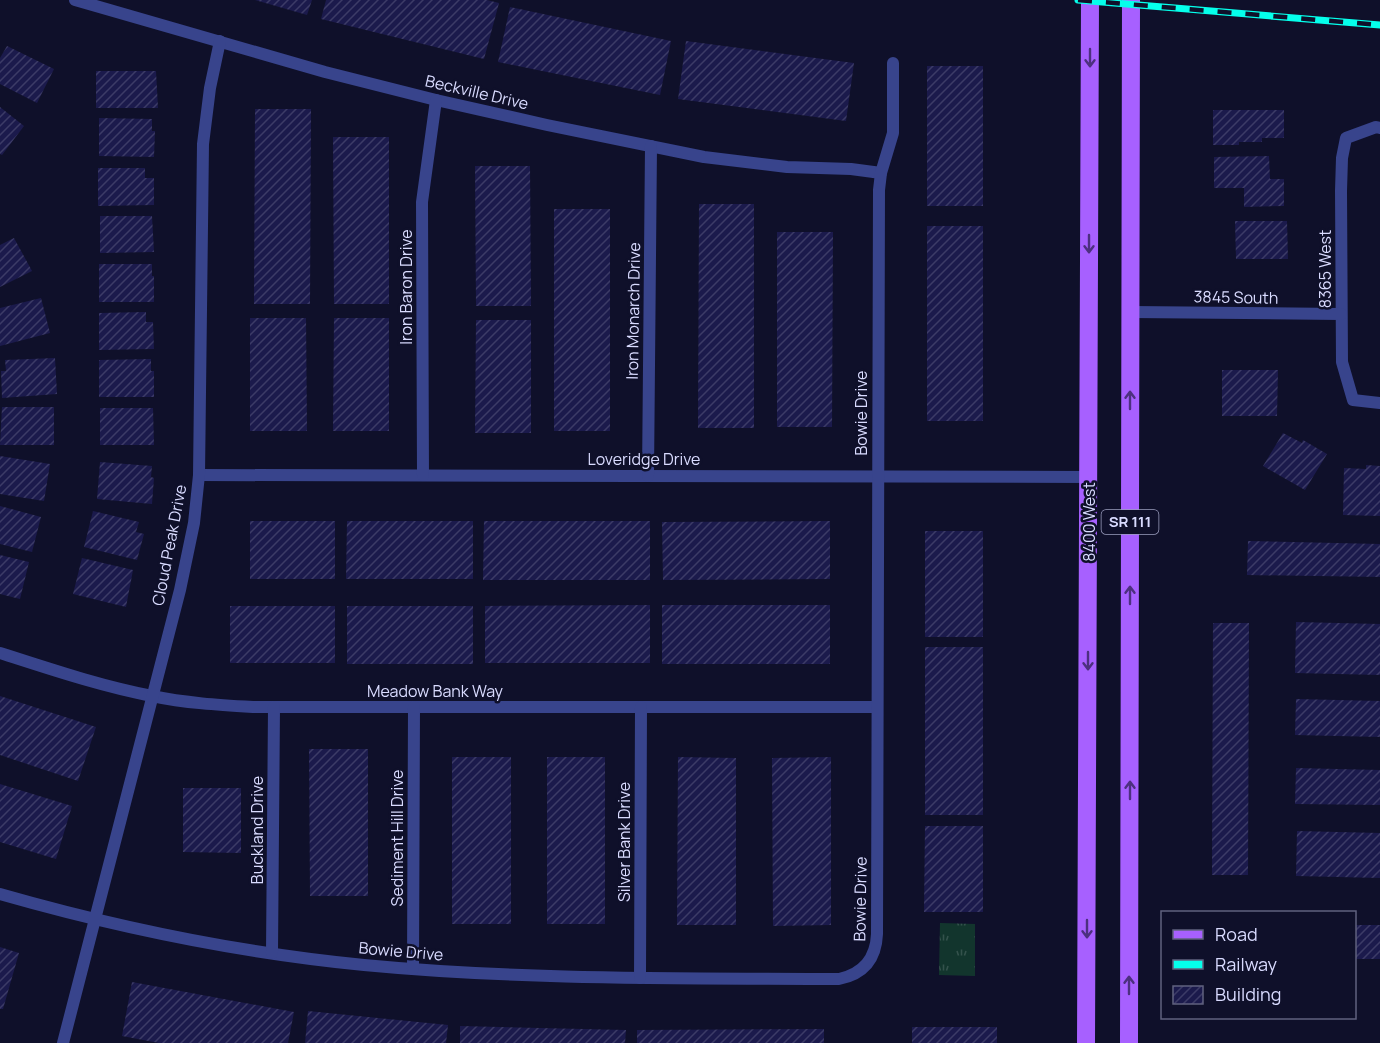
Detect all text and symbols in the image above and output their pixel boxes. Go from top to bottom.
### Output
one-way arrow [1084,48,1096,68]
street label: Beckville Drive [423,69,531,115]
street label: Iron Baron Drive [395,229,417,345]
street label: 8365 West [1314,230,1336,308]
one-way arrow [1084,233,1095,253]
street label: Iron Monarch Drive [621,242,645,380]
street label: 3845 South [1193,285,1279,309]
street label: Bowie Drive [850,371,872,455]
one-way arrow [1125,390,1136,410]
street label: Loveridge Drive [588,448,700,470]
street label: Cloud Peak Drive [146,482,192,608]
street label: 8400 West [1078,482,1100,562]
road number: SR 111 [1102,510,1158,534]
one-way arrow [1124,585,1136,605]
one-way arrow [1082,651,1094,671]
street label: Meadow Bank Way [367,680,504,702]
street label: Sediment Hill Drive [386,770,408,906]
street label: Buckland Drive [246,776,268,884]
one-way arrow [1124,780,1136,800]
street label: Silver Bank Drive [613,782,635,902]
street label: Bowie Drive [848,856,872,942]
legend [1161,911,1356,1019]
one-way arrow [1081,918,1093,938]
text: Road [1215,922,1258,946]
street label: Bowie Drive [358,936,444,966]
text: Railway [1215,952,1277,976]
one-way arrow [1123,975,1135,995]
text: Building [1215,982,1281,1006]

